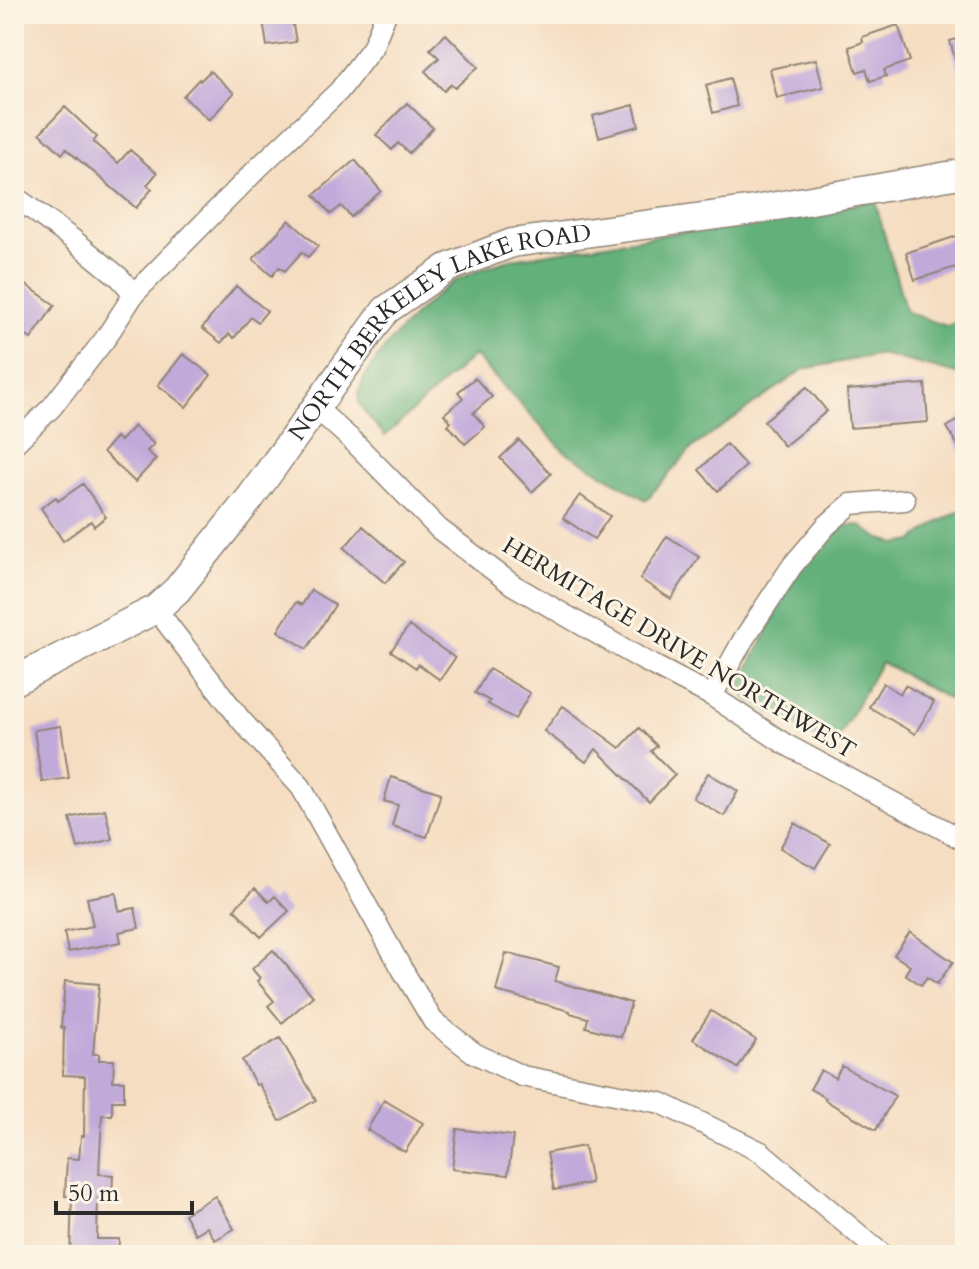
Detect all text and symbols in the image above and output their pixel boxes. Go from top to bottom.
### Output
street label: NORTH BERKELEY LAKE ROAD [280,216,593,447]
street label: HERMITAGE DRIVE NORTHWEST [496,529,862,767]
scale bar [56,1165,192,1215]
text: 50 m [68,1177,120,1210]

